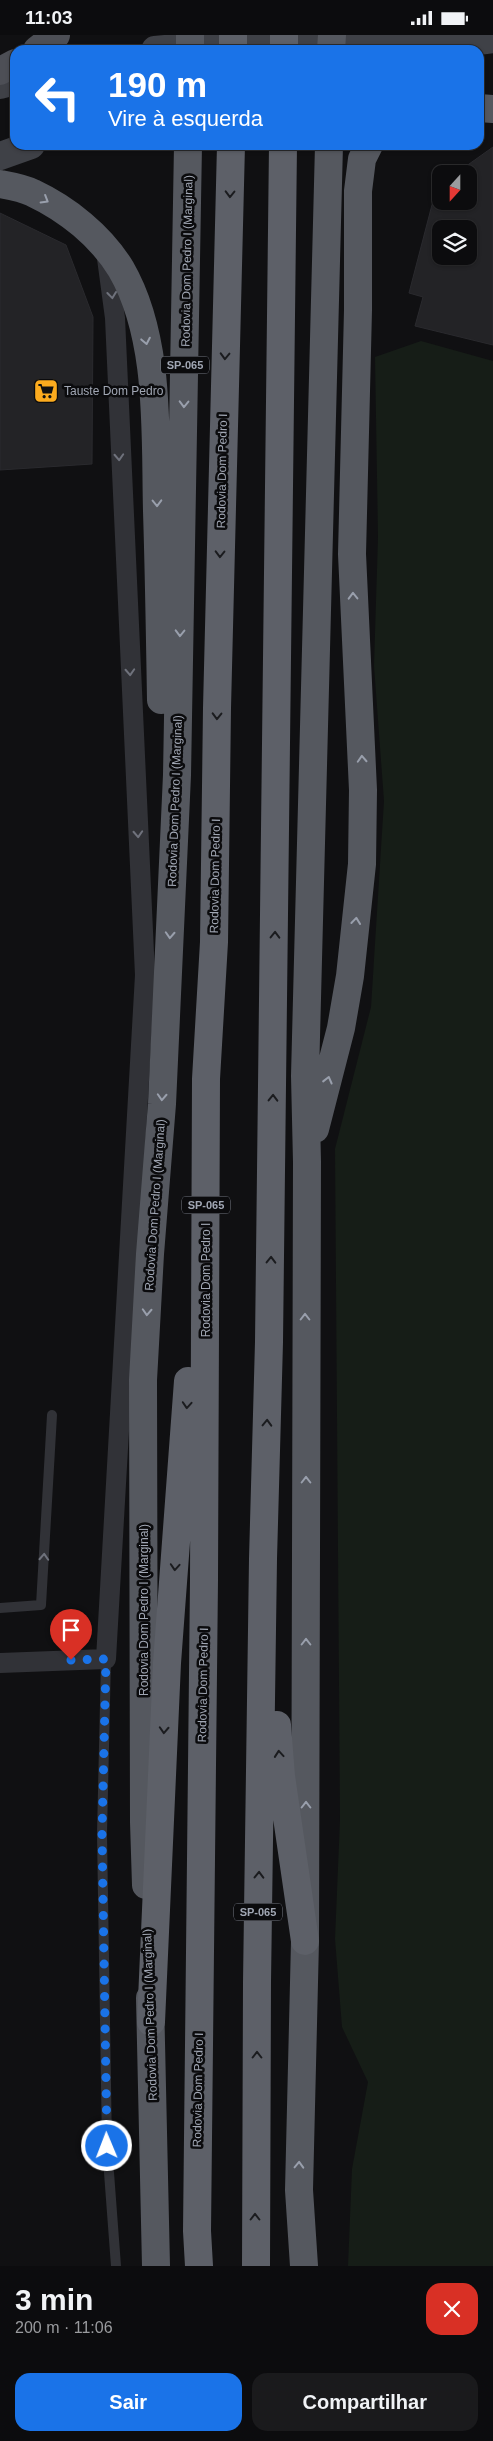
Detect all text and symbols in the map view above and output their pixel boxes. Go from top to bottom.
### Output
text: 11:03 [25,7,73,28]
icon: left [25,65,90,130]
text: 190 m [108,65,207,104]
text: Vire à esquerda [108,106,263,131]
north arrow [432,165,478,210]
map controls [432,165,477,265]
street label: Rodovia Dom Pedro I (Marginal) [178,175,196,347]
one-way arrow [225,190,235,198]
one-way arrow [40,194,49,204]
button: layers [432,220,477,265]
one-way arrow [106,291,117,299]
one-way arrow [140,337,150,346]
one-way arrow [220,352,230,360]
road number: SP-065 [161,357,209,373]
supermarket icon: Tauste Dom Pedro [33,378,59,404]
place label: Tauste Dom Pedro [64,384,164,398]
one-way arrow [179,400,190,408]
street label: Rodovia Dom Pedro I [214,414,230,528]
one-way arrow [114,453,125,461]
one-way arrow [152,500,162,507]
one-way arrow [215,550,226,558]
one-way arrow [348,592,359,600]
one-way arrow [175,629,186,637]
one-way arrow [124,668,135,676]
one-way arrow [212,712,222,720]
street label: Rodovia Dom Pedro I (Marginal) [165,715,185,887]
one-way arrow [356,754,367,762]
street label: Rodovia Dom Pedro I [207,819,223,933]
one-way arrow [133,830,143,838]
one-way arrow [350,916,361,924]
one-way arrow [165,931,176,939]
one-way arrow [270,931,280,938]
one-way arrow [322,1076,333,1085]
one-way arrow [268,1093,278,1101]
one-way arrow [157,1094,168,1102]
street label: Rodovia Dom Pedro I (Marginal) [142,1119,168,1291]
road number: SP-065 [182,1197,230,1213]
street label: Rodovia Dom Pedro I [199,1223,213,1337]
one-way arrow [265,1256,276,1264]
one-way arrow [141,1308,152,1316]
one-way arrow [300,1313,310,1320]
one-way arrow [181,1402,192,1410]
one-way arrow [262,1418,272,1426]
one-way arrow [301,1475,311,1483]
street label: Rodovia Dom Pedro I (Marginal) [137,1524,151,1696]
one-way arrow [38,1553,49,1561]
one-way arrow [170,1564,181,1572]
pin [50,1609,92,1660]
icon: arrive [57,1616,85,1644]
street label: Rodovia Dom Pedro I [195,1628,211,1742]
one-way arrow [301,1638,311,1646]
one-way arrow [159,1726,170,1734]
one-way arrow [274,1750,285,1758]
one-way arrow [301,1800,311,1808]
one-way arrow [254,1871,264,1878]
road number: SP-065 [234,1903,282,1920]
street label: Rodovia Dom Pedro I (Marginal) [140,1929,160,2101]
street label: Rodovia Dom Pedro I [190,2033,206,2147]
one-way arrow [251,2051,262,2059]
position arrow [80,2119,132,2171]
one-way arrow [294,2161,304,2168]
one-way arrow [250,2213,260,2221]
text: 3 min [15,2283,93,2316]
button: close [426,2283,478,2335]
text: 200 m · 11:06 [15,2319,113,2336]
button: Sair [15,2373,242,2431]
button: Compartilhar [252,2373,478,2431]

